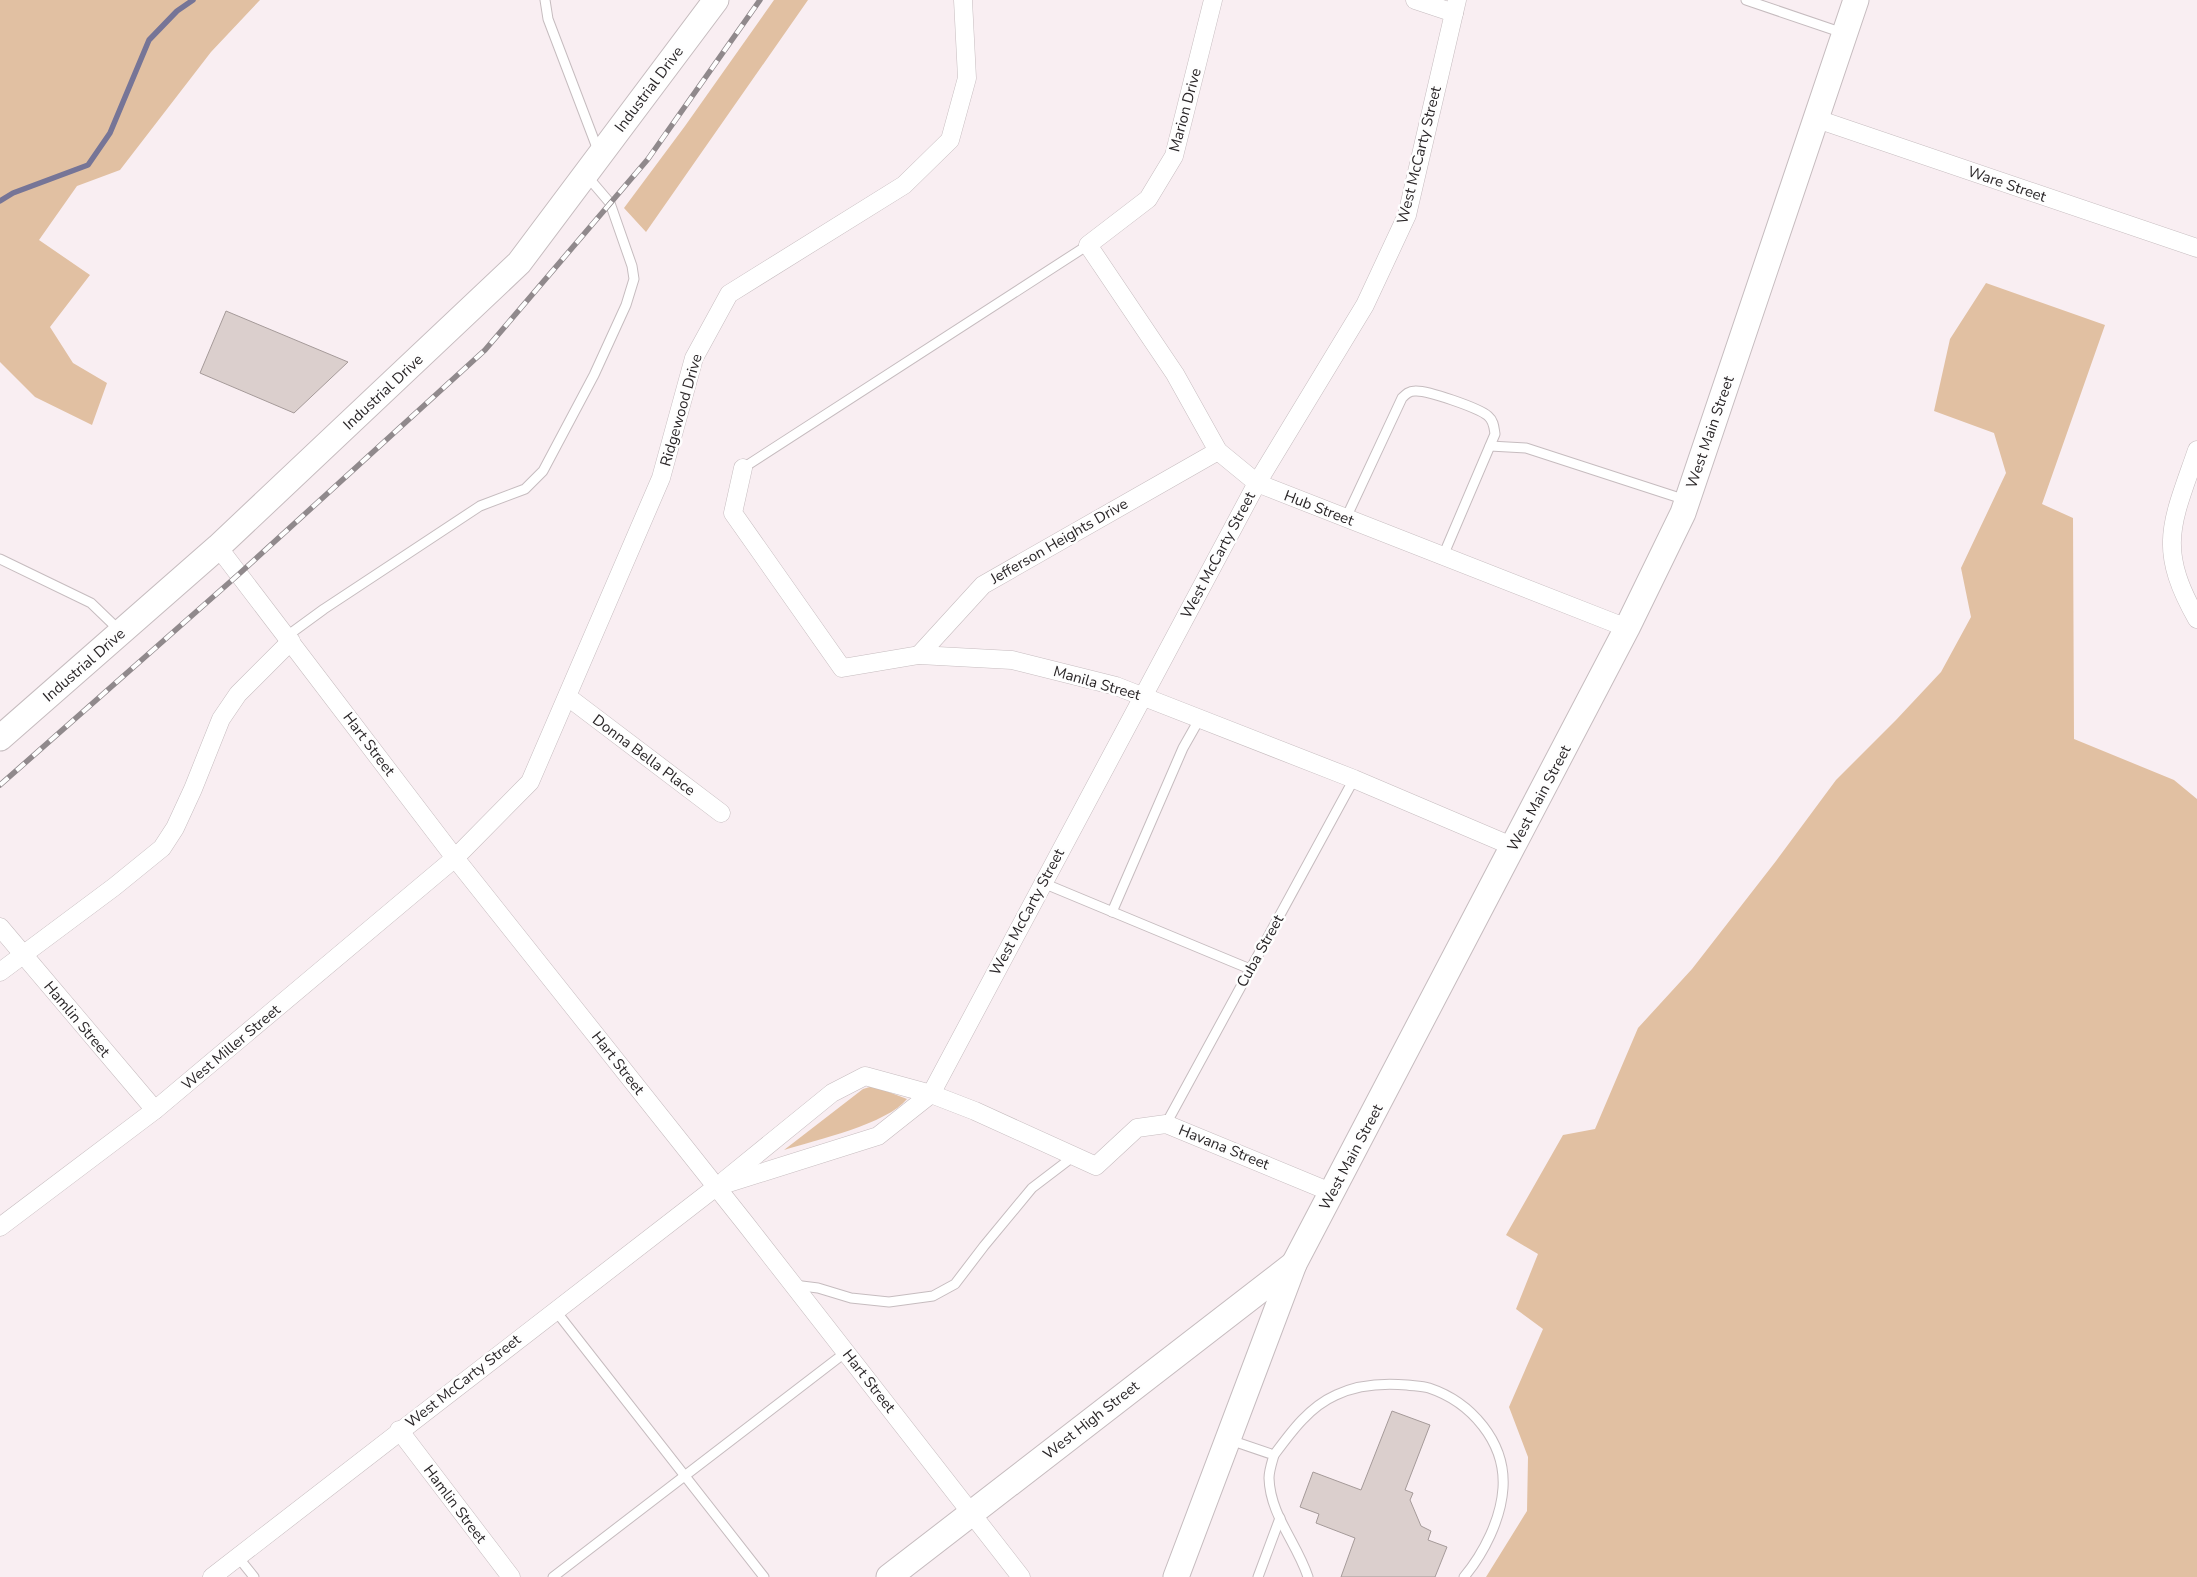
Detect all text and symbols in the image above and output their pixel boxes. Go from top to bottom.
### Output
street label: Industrial Drive [610,42,688,136]
street label: Marion Drive [1164,66,1206,154]
street label: West McCarty Street [1392,83,1446,226]
street label: Ware Street [1965,161,2050,207]
street label: Industrial Drive [339,350,427,434]
street label: Ridgewood Drive [655,351,707,469]
street label: West Main Street [1681,373,1739,491]
street label: Hub Street [1281,486,1358,531]
street label: West McCarty Street [1176,487,1260,622]
street label: Jefferson Heights Drive [986,493,1131,589]
street label: Industrial Drive [39,624,129,706]
street label: Manila Street [1051,661,1144,705]
street label: Hart Street [338,708,400,781]
street label: Donna Bella Place [589,710,699,800]
street label: West Main Street [1503,741,1576,855]
street label: West McCarty Street [985,844,1069,979]
street label: Cuba Street [1232,911,1288,991]
street label: Hamlin Street [39,977,115,1062]
street label: West Miller Street [177,999,285,1094]
street label: Hart Street [587,1027,649,1099]
street label: West Main Street [1315,1100,1388,1214]
street label: Havana Street [1176,1120,1273,1175]
street label: West McCarty Street [401,1329,525,1432]
street label: Hart Street [838,1345,900,1417]
street label: West High Street [1039,1376,1144,1464]
street label: Hamlin Street [419,1461,492,1548]

